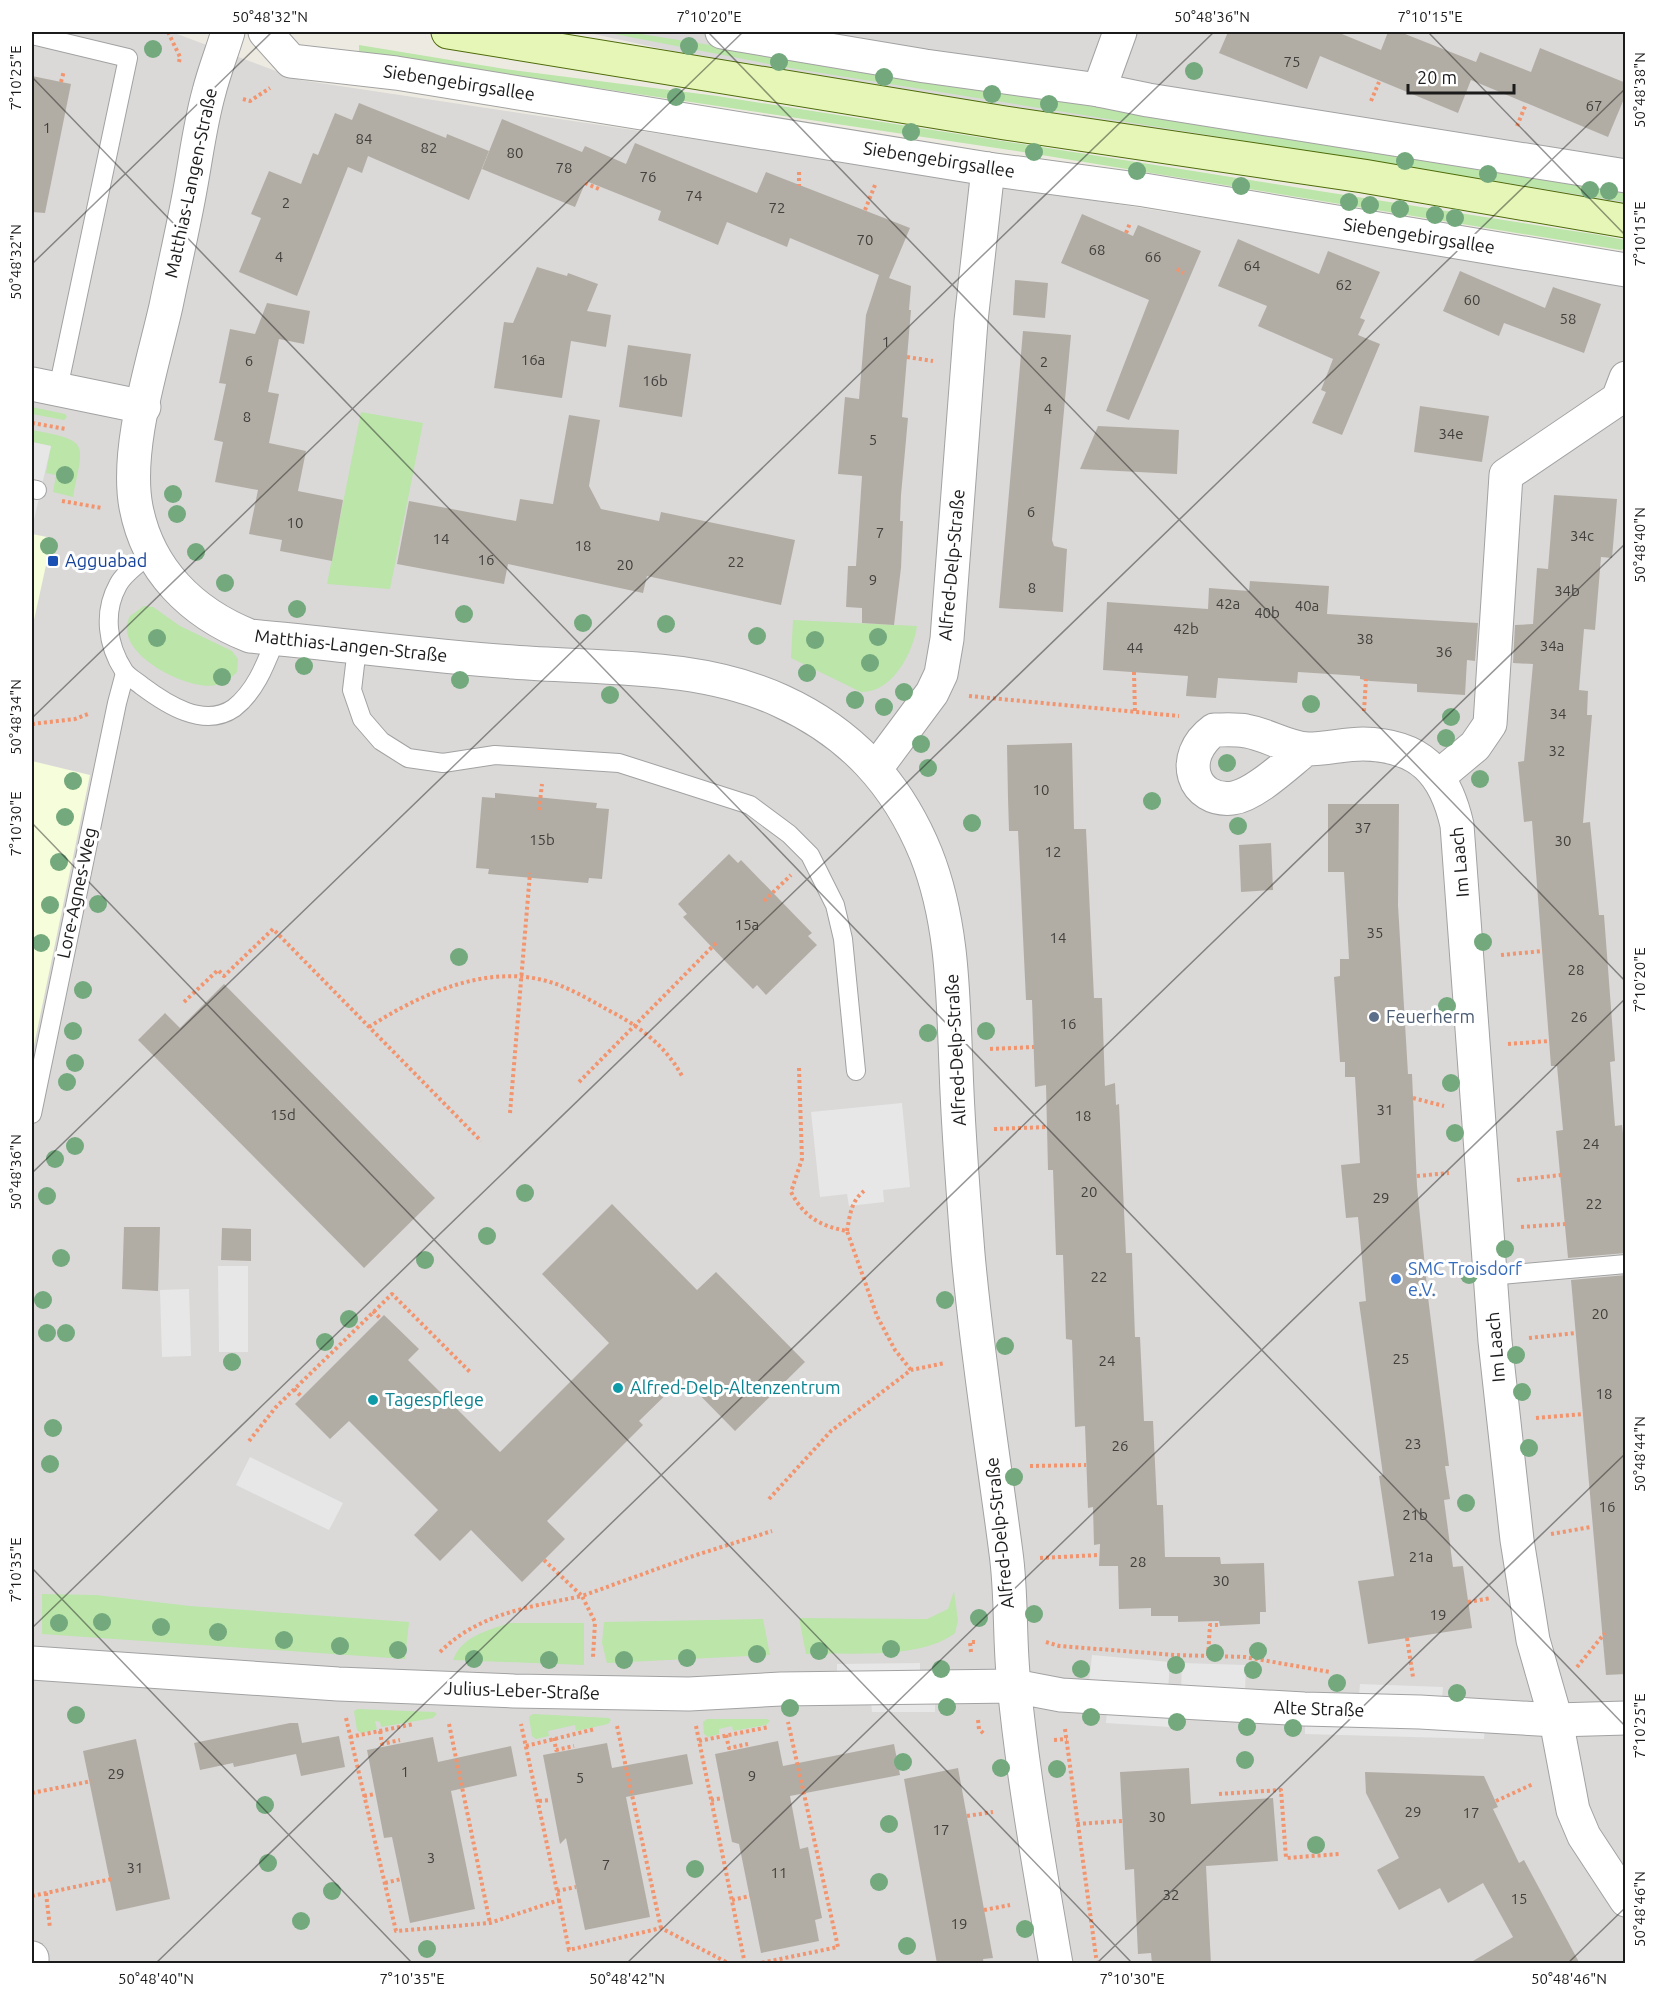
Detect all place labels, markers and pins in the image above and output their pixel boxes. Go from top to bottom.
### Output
place label: Agguabad [65,550,147,570]
marker: Agguabad [46,554,60,568]
place label: Feuerherm [1386,1006,1475,1026]
marker: Feuerherm [1367,1010,1381,1024]
place label: SMC Troisdorf e.V. [1408,1258,1522,1299]
marker: SMC Troisdorf e.V. [1389,1272,1403,1286]
place label: Alfred-Delp-Altenzentrum [630,1377,841,1397]
marker: Alfred-Delp-Altenzentrum [611,1381,625,1395]
place label: Tagespflege [385,1389,484,1409]
marker: Tagespflege [366,1393,380,1407]

